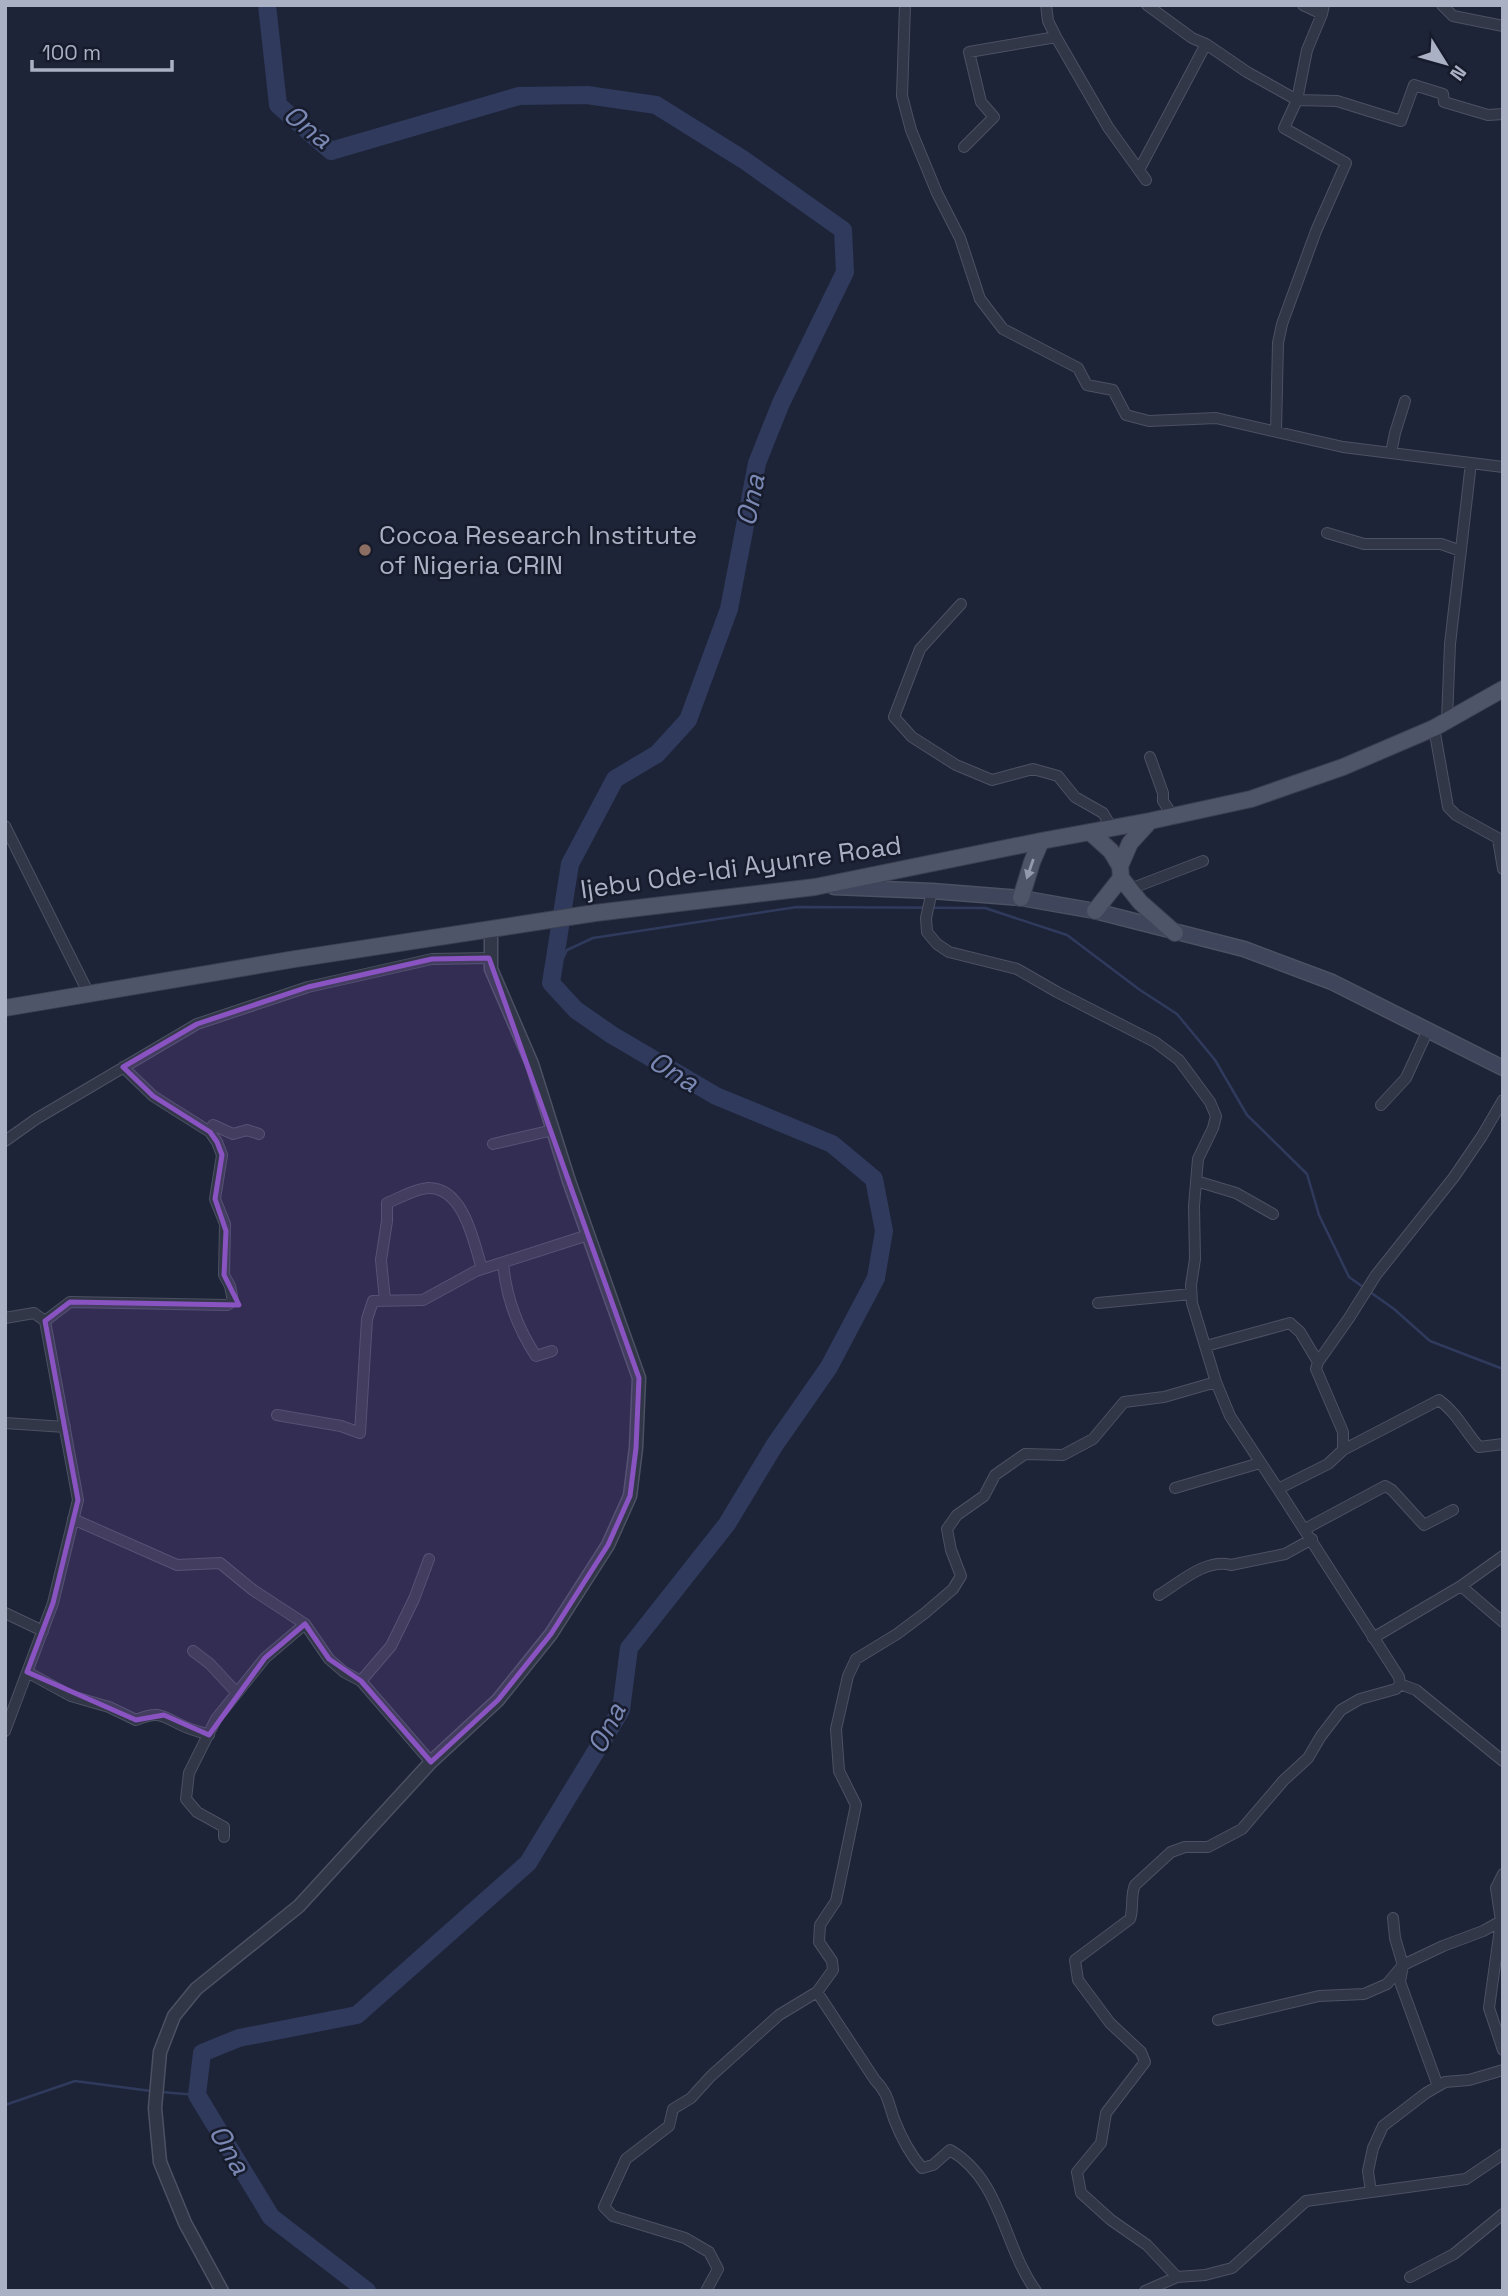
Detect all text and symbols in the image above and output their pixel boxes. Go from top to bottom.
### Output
scale bar [32,28,172,72]
north arrow [1410,28,1480,98]
text: 100 m [42,39,101,66]
text: N [1444,60,1472,86]
water label: Ona [276,96,340,157]
water label: Ona [727,470,773,529]
place label: Cocoa Research Institute of Nigeria CRIN [379,518,697,582]
marker: Cocoa Research Institute of Nigeria CRIN [357,542,373,558]
street label: Ijebu Ode-Idi Ayunre Road [578,828,904,906]
one-way arrow [1024,858,1035,879]
water label: Ona [642,1042,706,1100]
water label: Ona [578,1696,634,1759]
water label: Ona [201,2117,259,2181]

